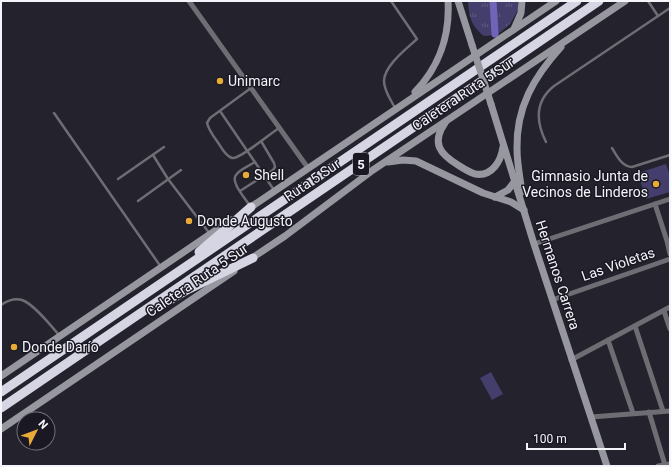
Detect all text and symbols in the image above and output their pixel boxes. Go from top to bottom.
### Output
street label: Caletera Ruta 5 Sur [409,54,517,134]
place label: Unimarc [228,73,280,89]
marker: Unimarc [215,76,225,86]
road number: 5 [353,153,369,175]
street label: Ruta 5 Sur [281,155,343,205]
place label: Shell [254,167,284,183]
place label: Gimnasio Junta de Vecinos de Linderos [522,168,648,200]
marker: Shell [241,170,251,180]
marker: Gimnasio Junta de Vecinos de Linderos [651,179,661,189]
place label: Donde Augusto [197,213,293,229]
marker: Donde Augusto [184,216,194,226]
street label: Hermanos Carrera [533,218,583,332]
street label: Caletera Ruta 5 Sur [143,240,251,320]
street label: Las Violetas [579,244,657,284]
place label: Donde Darío [22,339,99,355]
marker: Donde Darío [9,342,19,352]
north arrow [16,411,56,451]
text: N [36,417,51,432]
scale bar [527,425,625,451]
text: 100 m [533,432,567,446]

